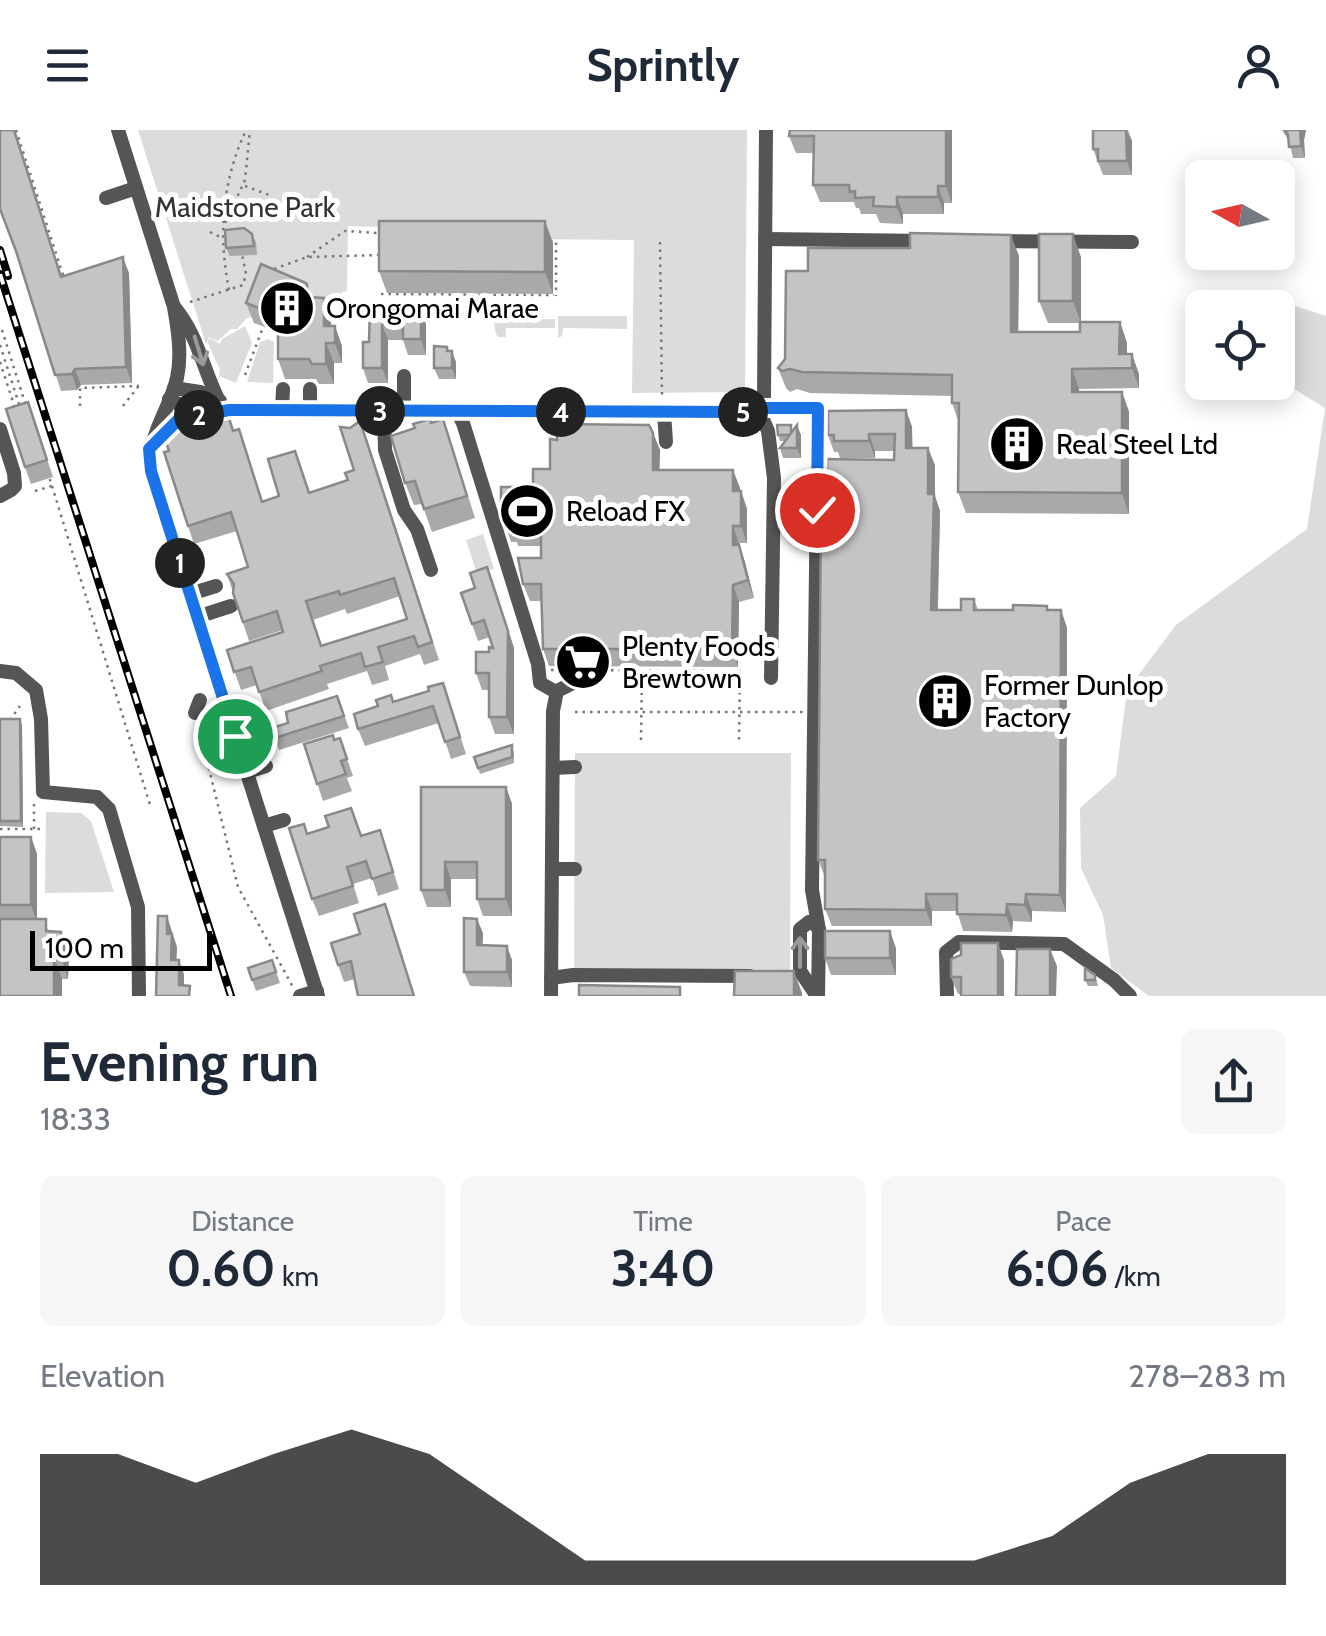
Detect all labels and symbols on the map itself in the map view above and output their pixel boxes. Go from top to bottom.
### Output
north arrow [1185,160,1295,270]
park label: Maidstone Park [155,190,336,224]
building icon: Orongomai Marae [257,278,317,338]
place label: Orongomai Marae [326,291,539,325]
one-way arrow [191,335,209,366]
pin: 3 [355,386,405,436]
pin: 4 [536,387,586,437]
pin: 5 [718,387,768,437]
pin: 2 [174,390,224,440]
building icon: Real Steel Ltd [987,414,1047,474]
place label: Real Steel Ltd [1056,427,1218,461]
pin [775,468,860,553]
sports icon: Reload FX [497,481,557,541]
place label: Reload FX [566,494,685,528]
pin: 1 [155,538,205,588]
place label: Plenty Foods Brewtown [622,629,775,695]
supermarket icon: Plenty Foods Brewtown [553,632,613,692]
place label: Former Dunlop Factory [984,668,1164,734]
building icon: Former Dunlop Factory [915,671,975,731]
pin [193,694,278,779]
scale bar [30,926,212,970]
one-way arrow [790,937,810,970]

